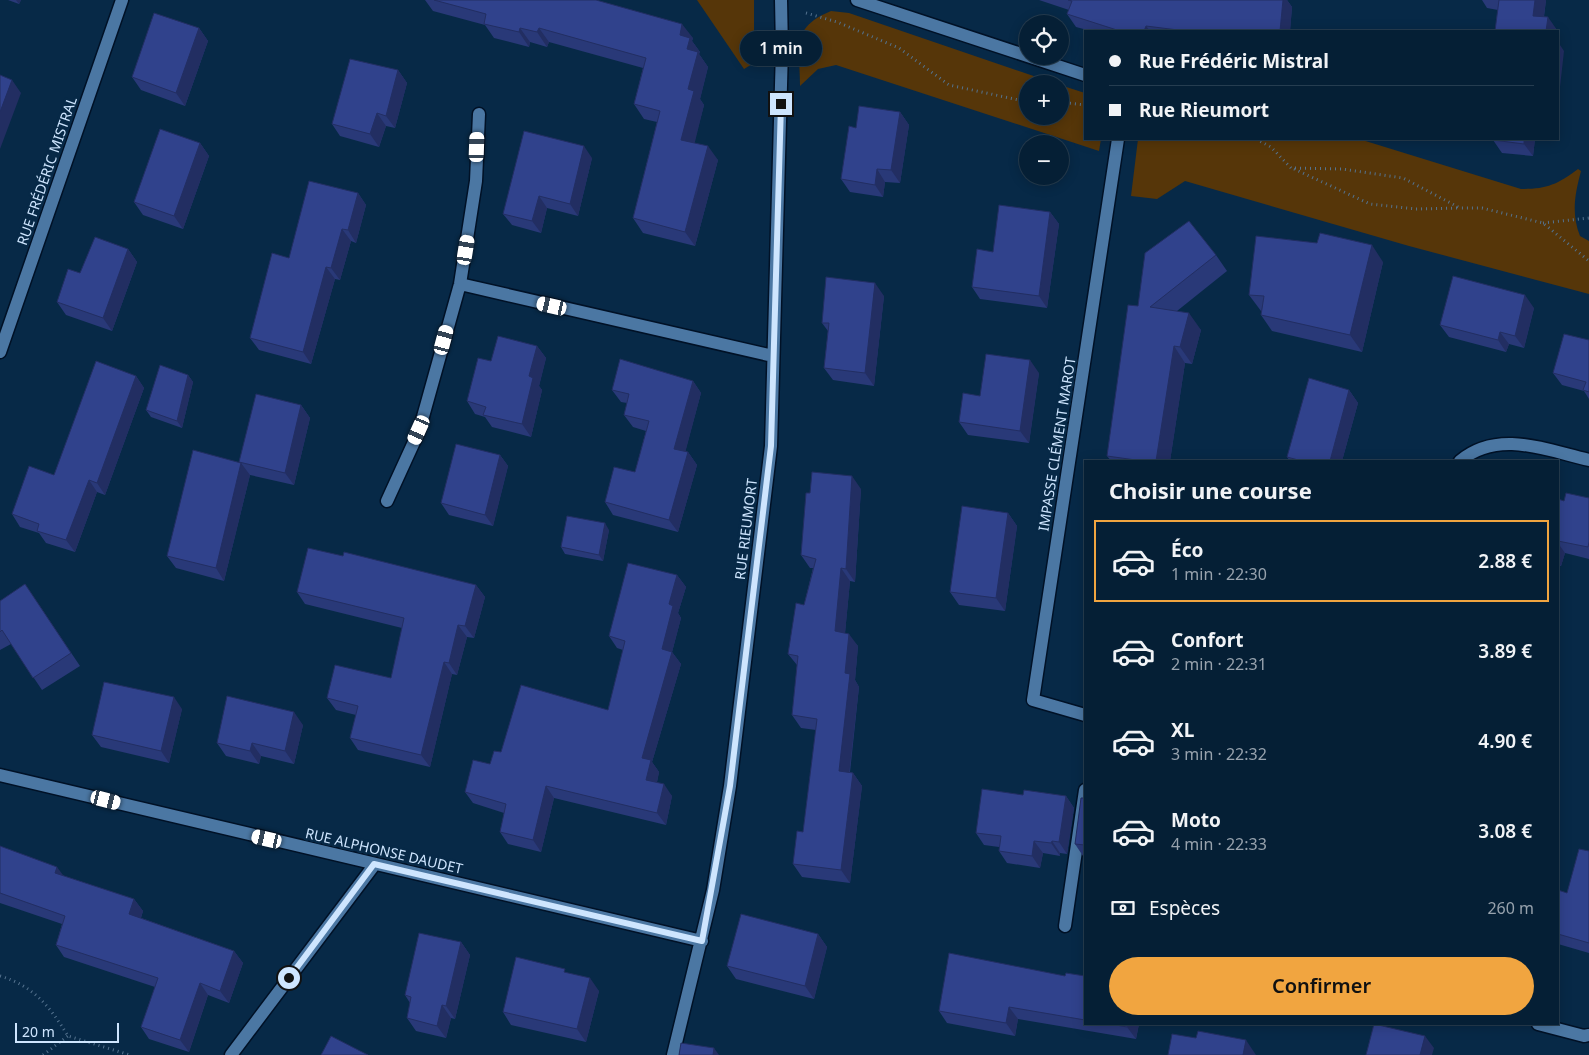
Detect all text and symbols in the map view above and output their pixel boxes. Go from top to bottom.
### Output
map controls [1019,15,1069,185]
button: locate [1019,15,1069,65]
callout: 1 min [740,32,822,66]
text: 1 min [759,37,803,59]
text: Rue Frédéric Mistral [1139,48,1329,74]
button: + [1019,75,1069,125]
route end [770,93,792,115]
street label: RUE FRÉDÉRIC MISTRAL [12,94,81,248]
text: Rue Rieumort [1139,97,1269,123]
car [468,132,485,162]
button: − [1019,135,1069,185]
car [456,234,475,266]
car [535,295,568,317]
car [432,324,455,356]
street label: IMPASSE CLÉMENT MAROT [1033,355,1080,532]
car [406,413,431,447]
text: Choisir une course [1109,475,1312,505]
street label: RUE RIEUMORT [730,477,761,581]
text: Éco [1171,537,1203,563]
icon: car [1111,539,1156,584]
text: 2.88 € [1478,548,1532,574]
text: 1 min · 22:30 [1171,563,1267,585]
text: Confort [1171,627,1243,653]
icon: car [1111,629,1156,674]
text: 3.89 € [1478,638,1532,664]
text: 2 min · 22:31 [1171,653,1267,675]
text: XL [1171,717,1194,743]
icon: car [1111,719,1156,764]
text: 4.90 € [1478,728,1532,754]
text: 3 min · 22:32 [1171,743,1267,765]
car [89,789,122,811]
text: Moto [1171,807,1221,833]
icon: car [1111,809,1156,854]
text: 3.08 € [1478,818,1532,844]
street label: RUE ALPHONSE DAUDET [303,823,465,878]
car [250,828,283,850]
text: 4 min · 22:33 [1171,833,1267,855]
icon: cash [1109,894,1137,922]
text: Espèces [1149,895,1220,921]
text: 260 m [1487,897,1534,919]
button: Confirmer [1109,957,1534,1015]
route start [278,967,300,989]
scale bar [15,1020,119,1043]
text: 20 m [22,1022,55,1041]

